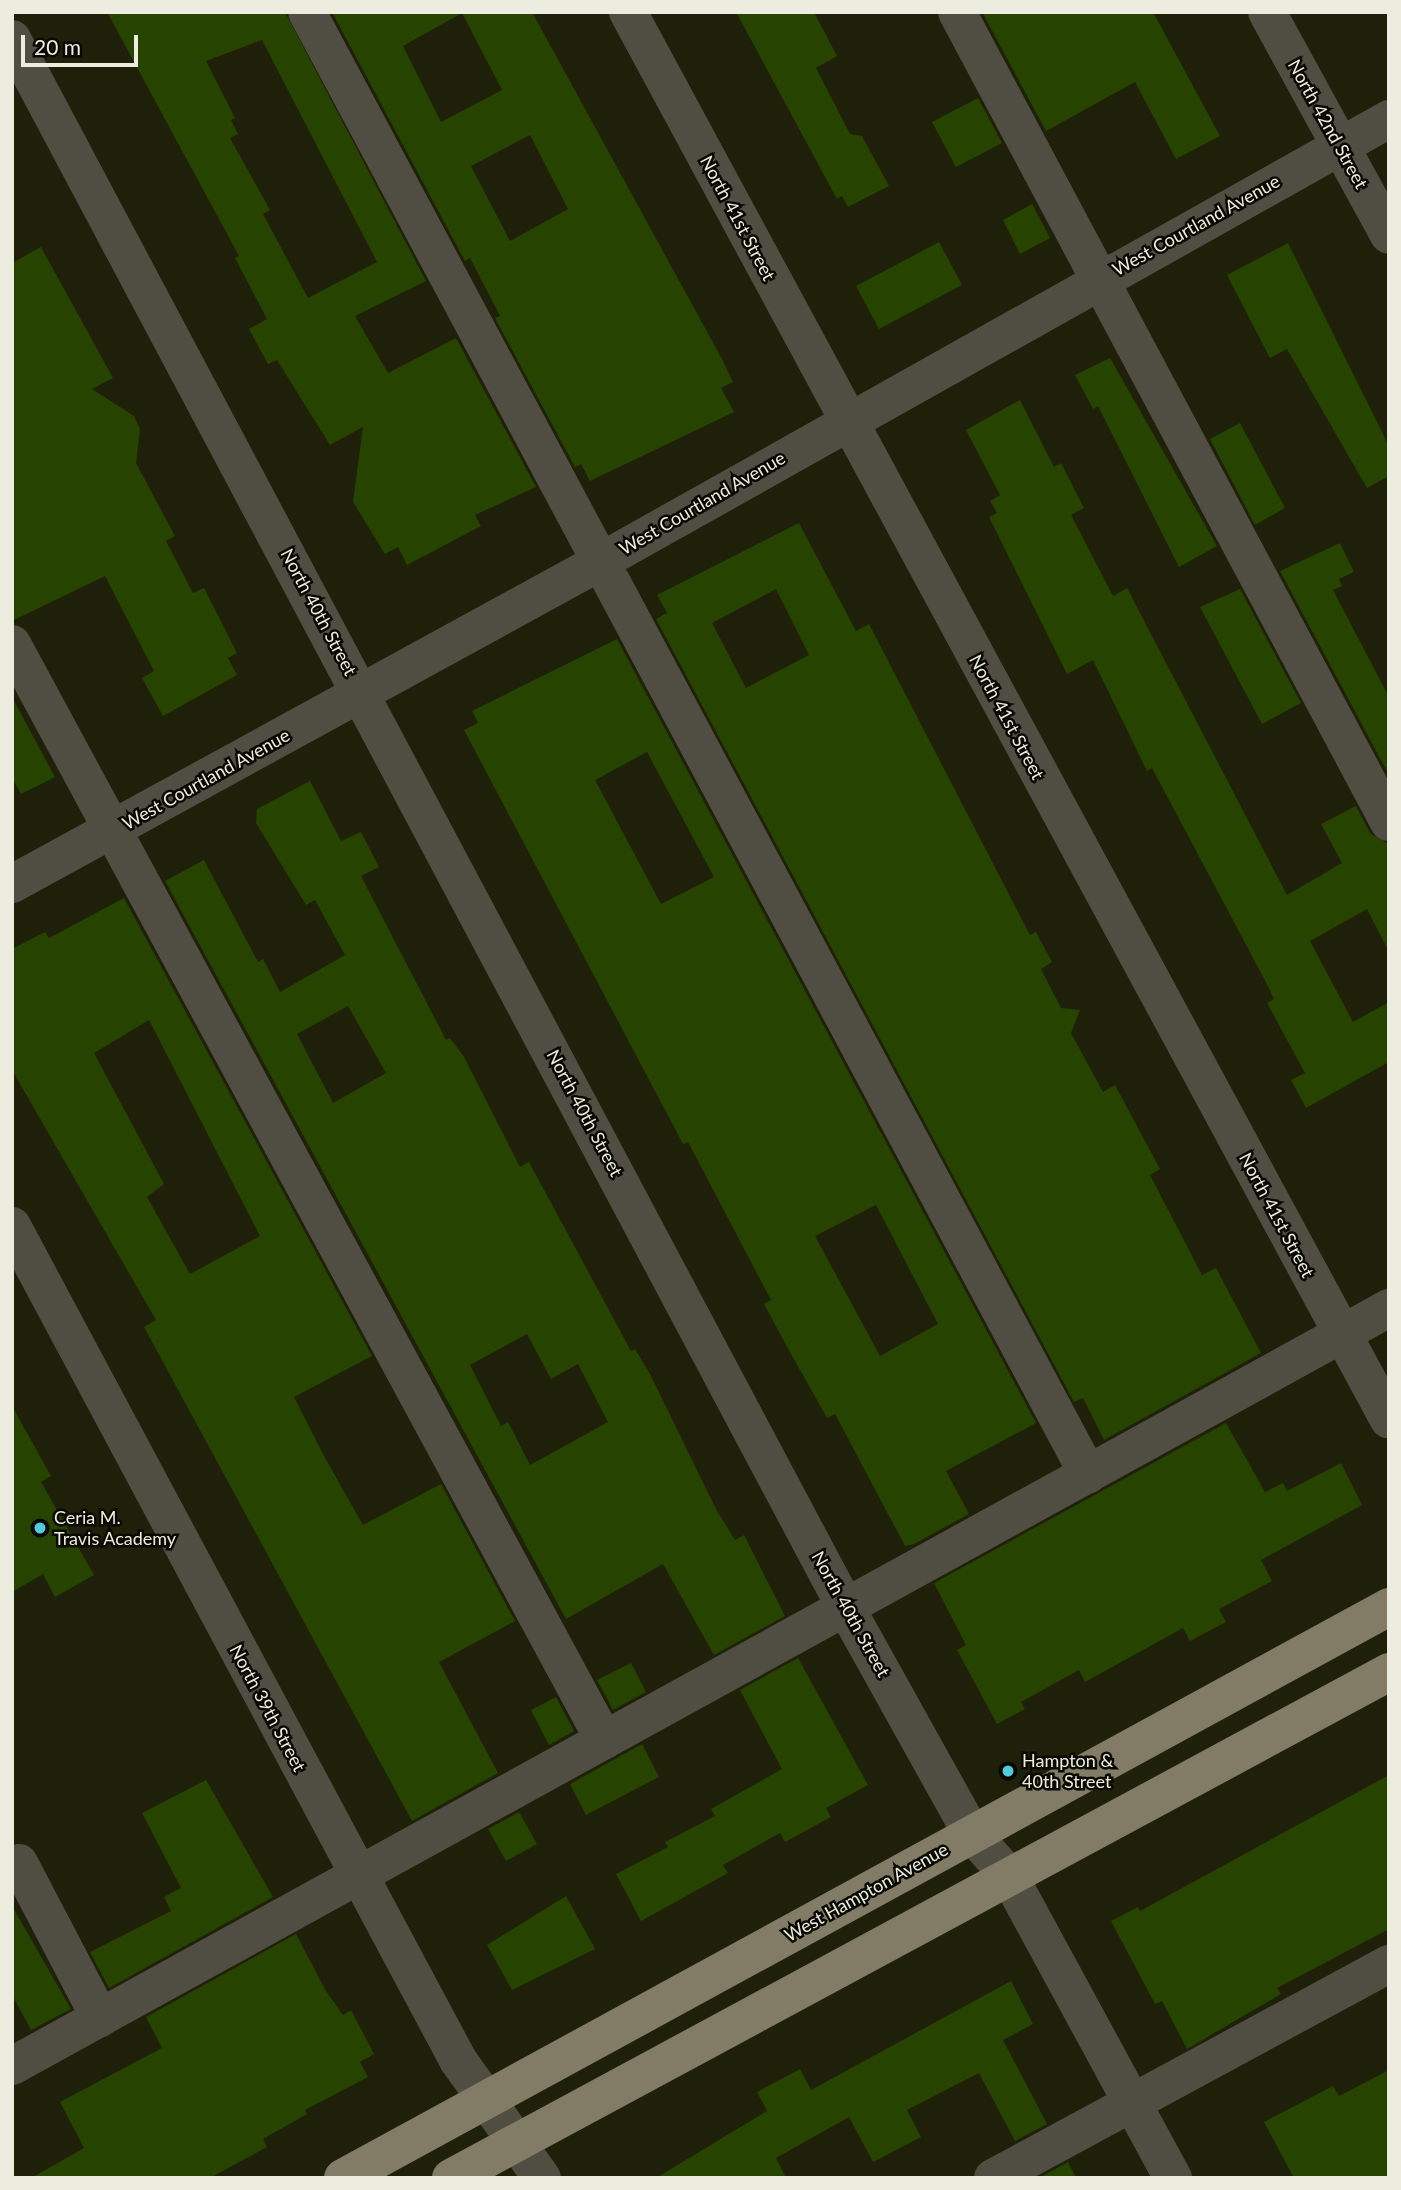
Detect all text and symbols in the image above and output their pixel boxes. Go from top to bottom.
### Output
scale bar [24,21,142,65]
text: 20 m [34,34,81,59]
street label: North 42nd Street [1284,56,1372,192]
street label: North 41st Street [696,152,780,284]
street label: West Courtland Avenue [1108,170,1284,280]
street label: West Courtland Avenue [615,447,789,559]
street label: North 40th Street [276,545,362,679]
street label: North 41st Street [965,651,1049,783]
street label: West Courtland Avenue [118,724,294,834]
street label: North 40th Street [542,1046,628,1180]
street label: North 41st Street [1235,1149,1319,1281]
place label: Ceria M. Travis Academy [54,1507,177,1550]
marker: Ceria M. Travis Academy [32,1520,48,1536]
street label: North 40th Street [807,1547,895,1681]
street label: North 39th Street [225,1641,311,1775]
place label: Hampton & 40th Street [1022,1750,1113,1792]
marker: Hampton & 40th Street [1000,1763,1016,1779]
street label: West Hampton Avenue [780,1838,952,1946]

